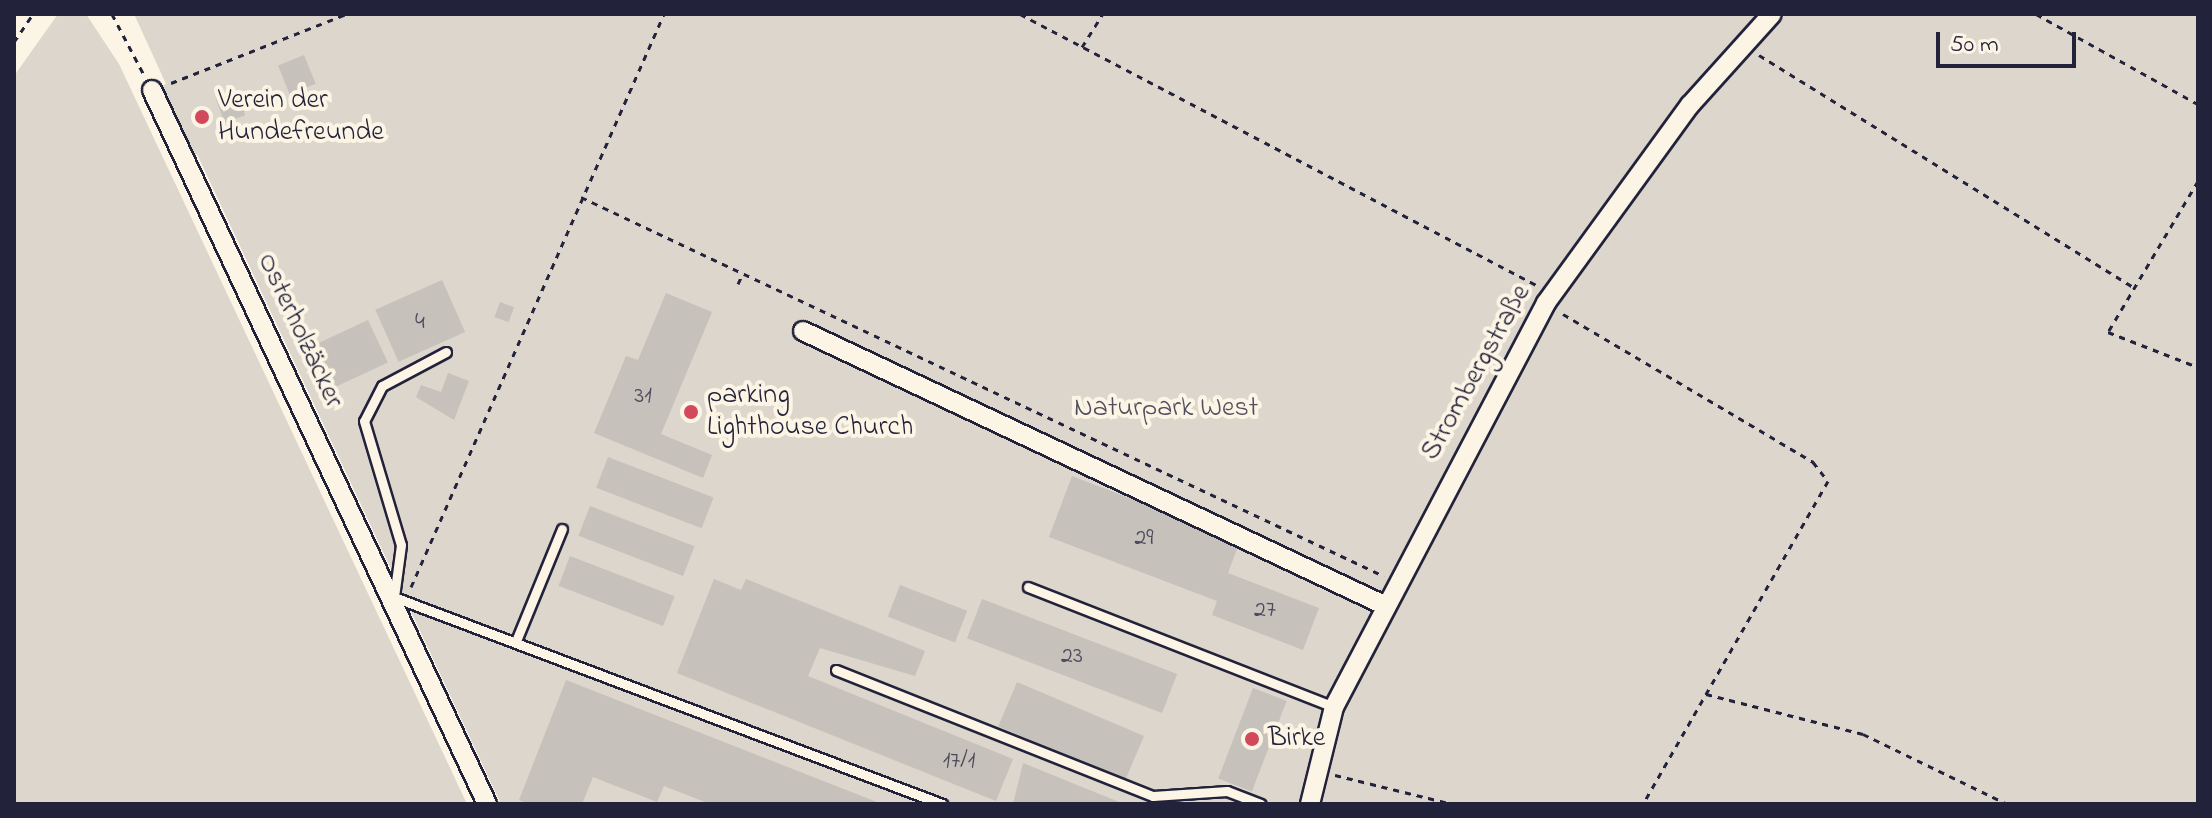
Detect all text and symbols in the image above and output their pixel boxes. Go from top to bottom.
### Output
scale bar [1940,16,2080,66]
text: 50 m [1950,28,1999,63]
place label: Verein der Hundefreunde [218,84,384,150]
marker: Verein der Hundefreunde [193,108,211,126]
street label: Osterholzäcker [249,248,349,414]
street label: Strombergstraße [1415,279,1539,467]
house number: 4 [415,309,425,337]
place label: parking Lighthouse Church [707,379,913,445]
house number: 31 [634,383,652,411]
park label: Naturpark West [1074,392,1258,426]
marker: parking Lighthouse Church [682,403,700,421]
house number: 29 [1134,525,1154,553]
house number: 27 [1254,597,1276,625]
house number: 23 [1061,643,1083,671]
place label: Birke [1268,722,1325,756]
marker: Birke [1243,730,1261,748]
house number: 17/1 [943,748,975,776]

